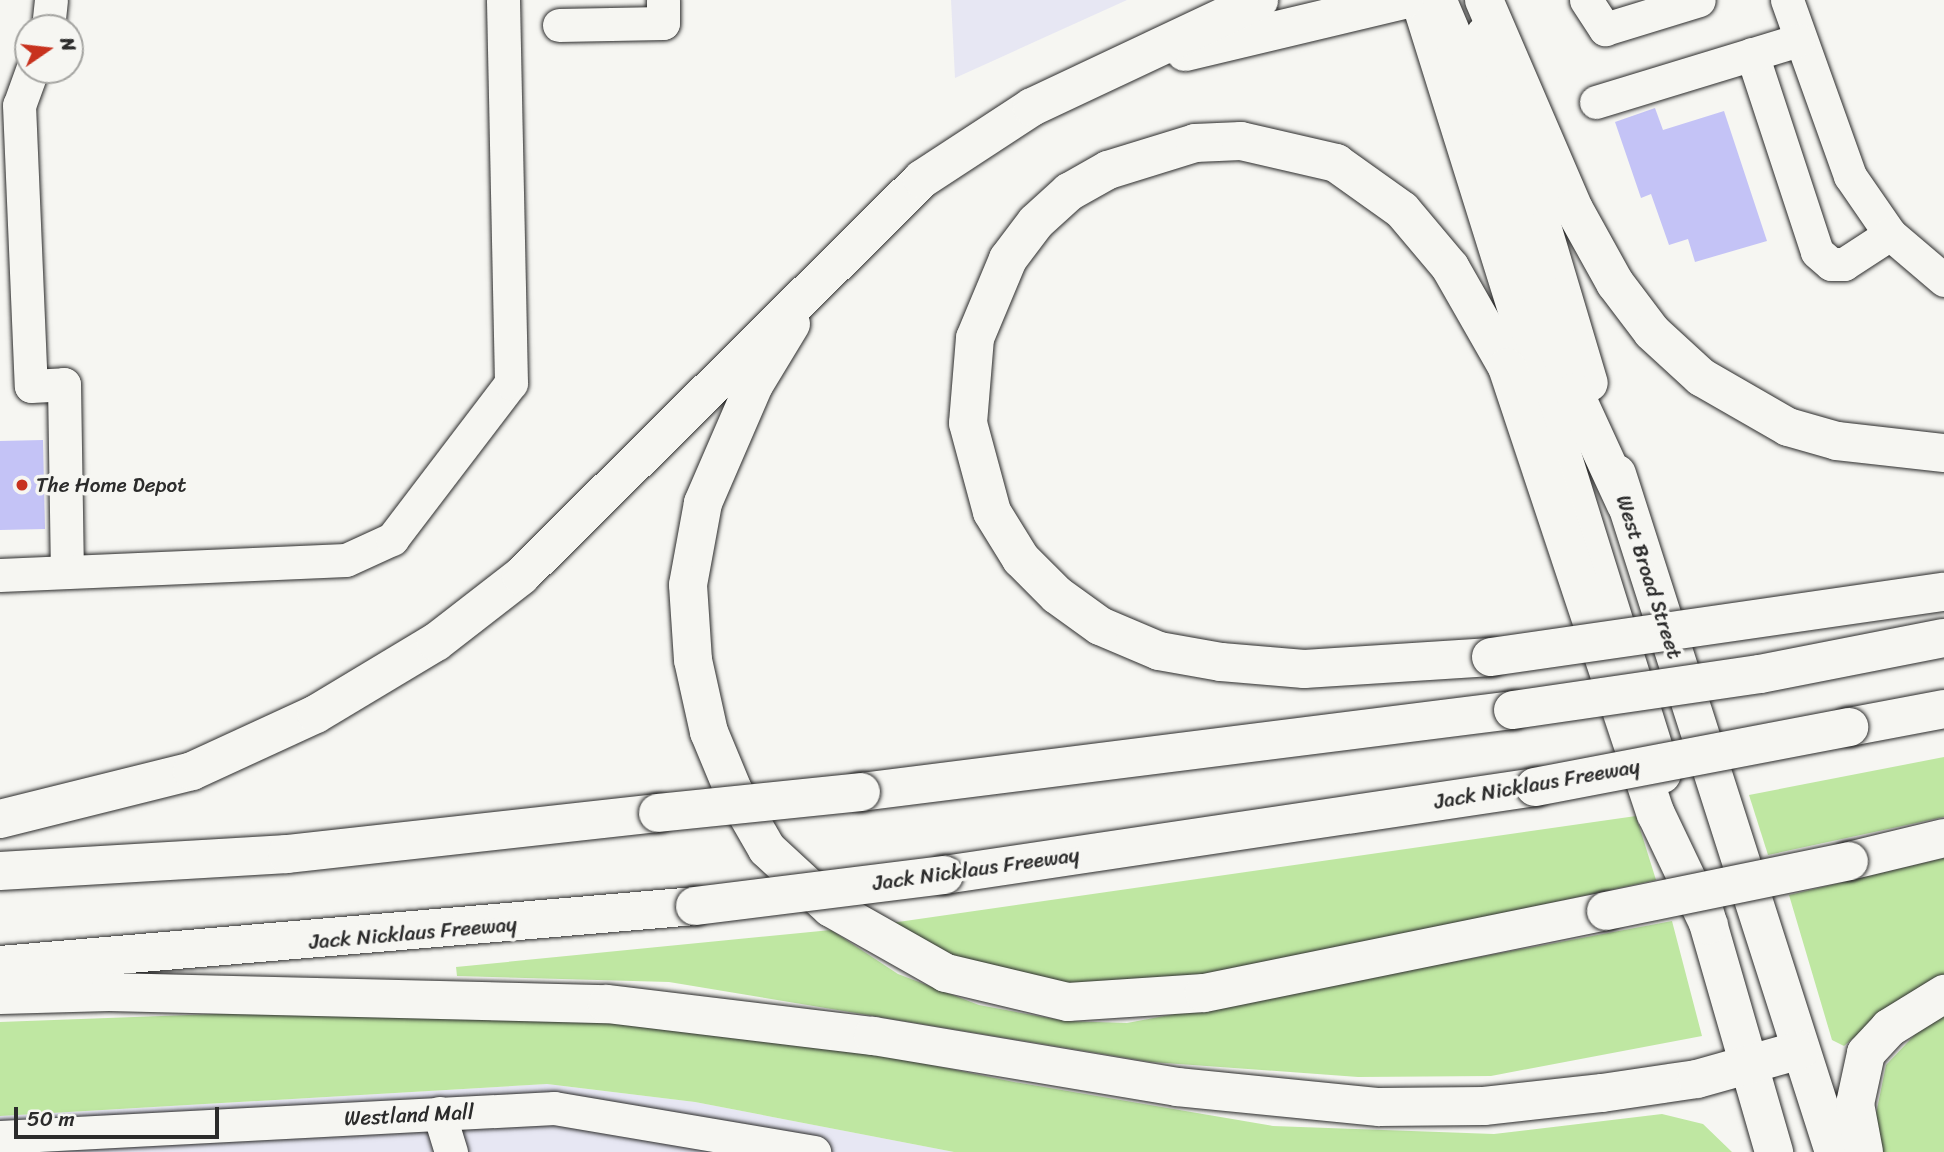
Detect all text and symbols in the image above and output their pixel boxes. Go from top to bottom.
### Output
north arrow [14,14,84,84]
text: N [50,34,86,55]
place label: The Home Depot [36,472,187,498]
marker: The Home Depot [14,477,30,493]
street label: West Broad Street [1610,491,1688,663]
street label: Jack Nicklaus Freeway [1432,753,1642,815]
street label: Jack Nicklaus Freeway [870,842,1082,896]
street label: Jack Nicklaus Freeway [307,911,519,955]
scale bar [18,1092,222,1136]
street label: Westland Mall [344,1099,474,1131]
text: 50 m [27,1100,75,1138]

